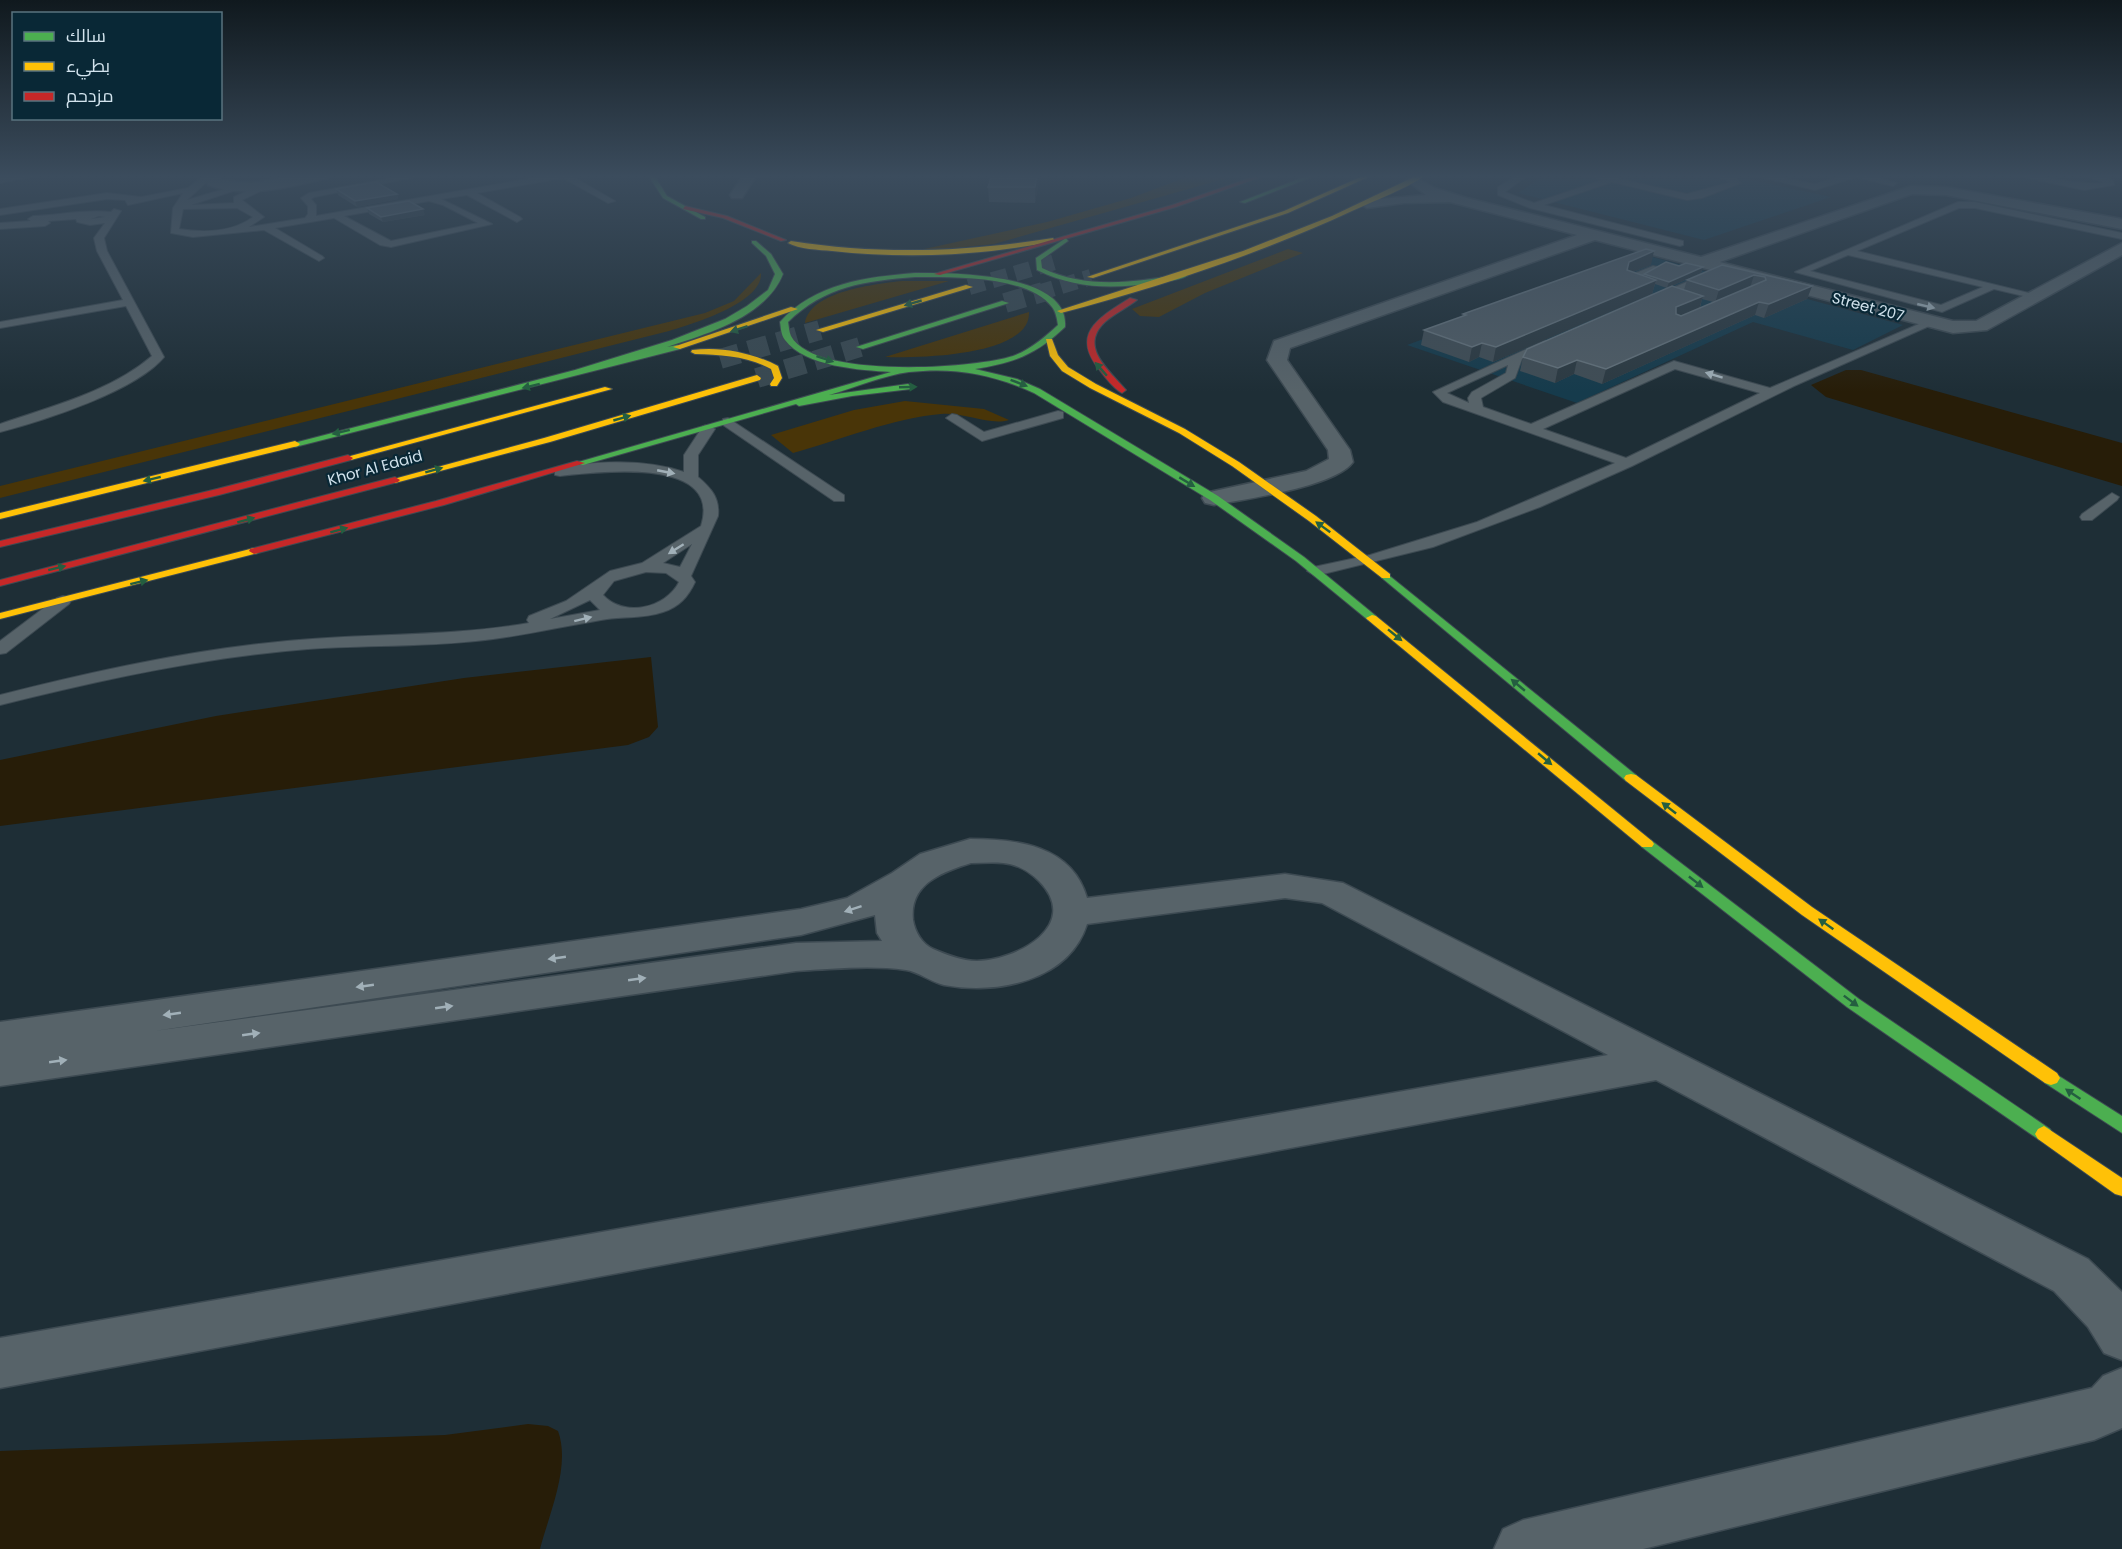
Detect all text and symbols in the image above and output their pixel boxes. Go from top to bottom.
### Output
legend [12,12,222,120]
text: سالك [66,23,106,48]
text: بطيء [66,53,110,80]
text: مزدحم [66,83,114,108]
street label: Street 207 [1830,287,1907,326]
one-way arrow [904,299,922,308]
one-way arrow [1917,302,1935,312]
one-way arrow [730,325,748,334]
one-way arrow [816,355,834,364]
one-way arrow [1094,362,1107,377]
one-way arrow [1705,370,1723,379]
one-way arrow [1010,379,1028,389]
one-way arrow [522,381,540,391]
one-way arrow [899,383,918,392]
one-way arrow [613,413,631,422]
one-way arrow [332,428,351,438]
street label: Khor Al Edaid [325,445,425,490]
one-way arrow [425,464,443,474]
one-way arrow [657,468,676,477]
one-way arrow [143,474,161,484]
one-way arrow [1179,477,1196,487]
one-way arrow [236,514,255,524]
one-way arrow [1316,521,1332,533]
one-way arrow [330,525,348,535]
one-way arrow [668,544,684,555]
one-way arrow [48,563,66,572]
one-way arrow [129,577,148,587]
one-way arrow [574,614,593,623]
one-way arrow [1387,628,1403,641]
one-way arrow [1511,679,1526,692]
one-way arrow [1537,753,1553,766]
one-way arrow [1662,802,1678,814]
one-way arrow [1689,875,1704,887]
one-way arrow [844,904,862,914]
one-way arrow [1818,918,1834,930]
one-way arrow [548,953,567,962]
one-way arrow [628,975,647,984]
one-way arrow [355,981,374,990]
one-way arrow [1842,995,1858,1007]
one-way arrow [435,1002,454,1011]
one-way arrow [162,1009,181,1018]
one-way arrow [242,1029,261,1038]
one-way arrow [49,1056,68,1065]
one-way arrow [2065,1088,2082,1099]

